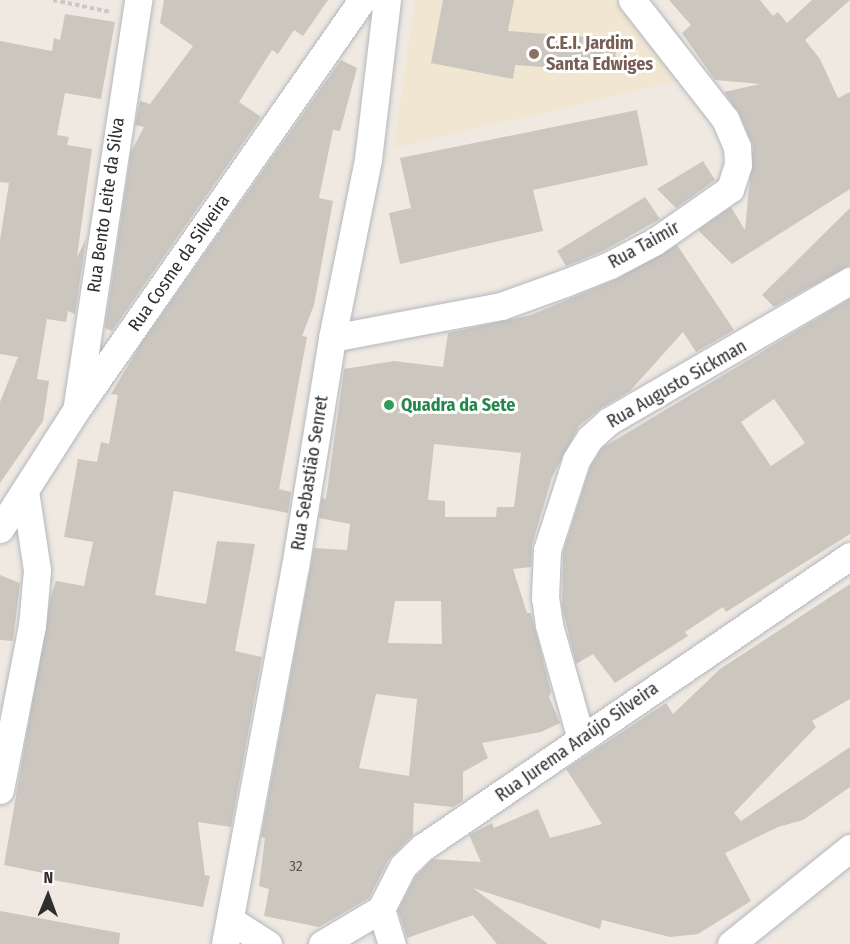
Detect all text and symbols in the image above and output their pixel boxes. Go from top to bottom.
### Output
place label: C.E.I. Jardim Santa Edwiges [546,33,653,76]
marker: C.E.I. Jardim Santa Edwiges [527,47,541,61]
street label: Rua Bento Leite da Silva [83,116,129,294]
street label: Rua Cosme da Silveira [124,191,234,335]
street label: Rua Taimir [605,217,683,273]
street label: Rua Augusto Sickman [603,335,751,433]
street label: Rua Sebastião Senret [287,394,333,552]
place label: Quadra da Sete [401,394,515,416]
marker: Quadra da Sete [382,398,396,412]
street label: Rua Jurema Araújo Silveira [491,678,663,806]
house number: 32 [289,858,303,876]
north arrow [18,866,78,926]
text: N [43,868,53,887]

